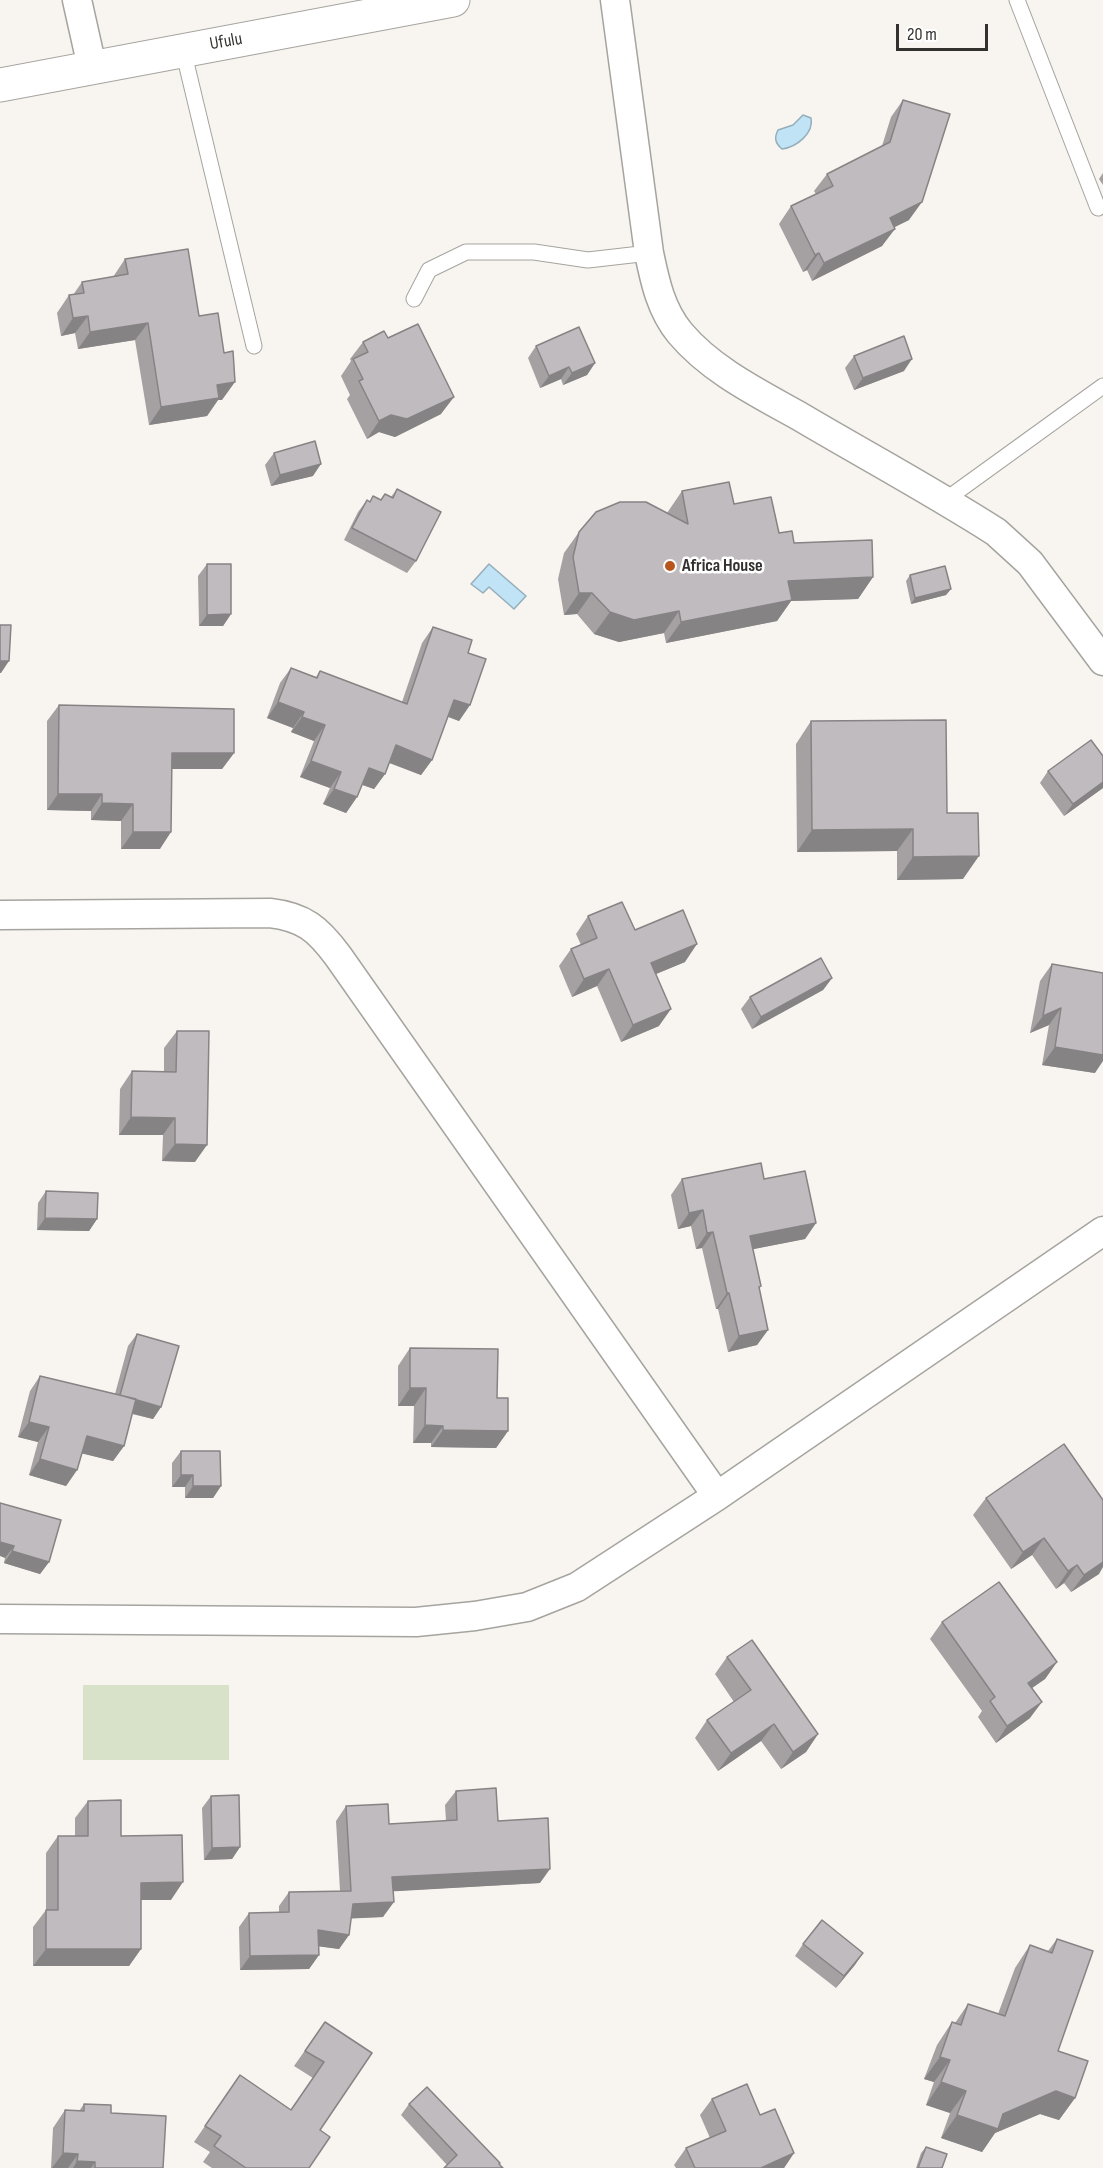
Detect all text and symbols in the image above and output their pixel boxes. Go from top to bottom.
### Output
scale bar [899,12,990,50]
text: 20 m [907,24,937,45]
street label: Ufulu [208,29,244,55]
place label: Africa House [682,555,763,577]
marker: Africa House [663,559,677,573]

